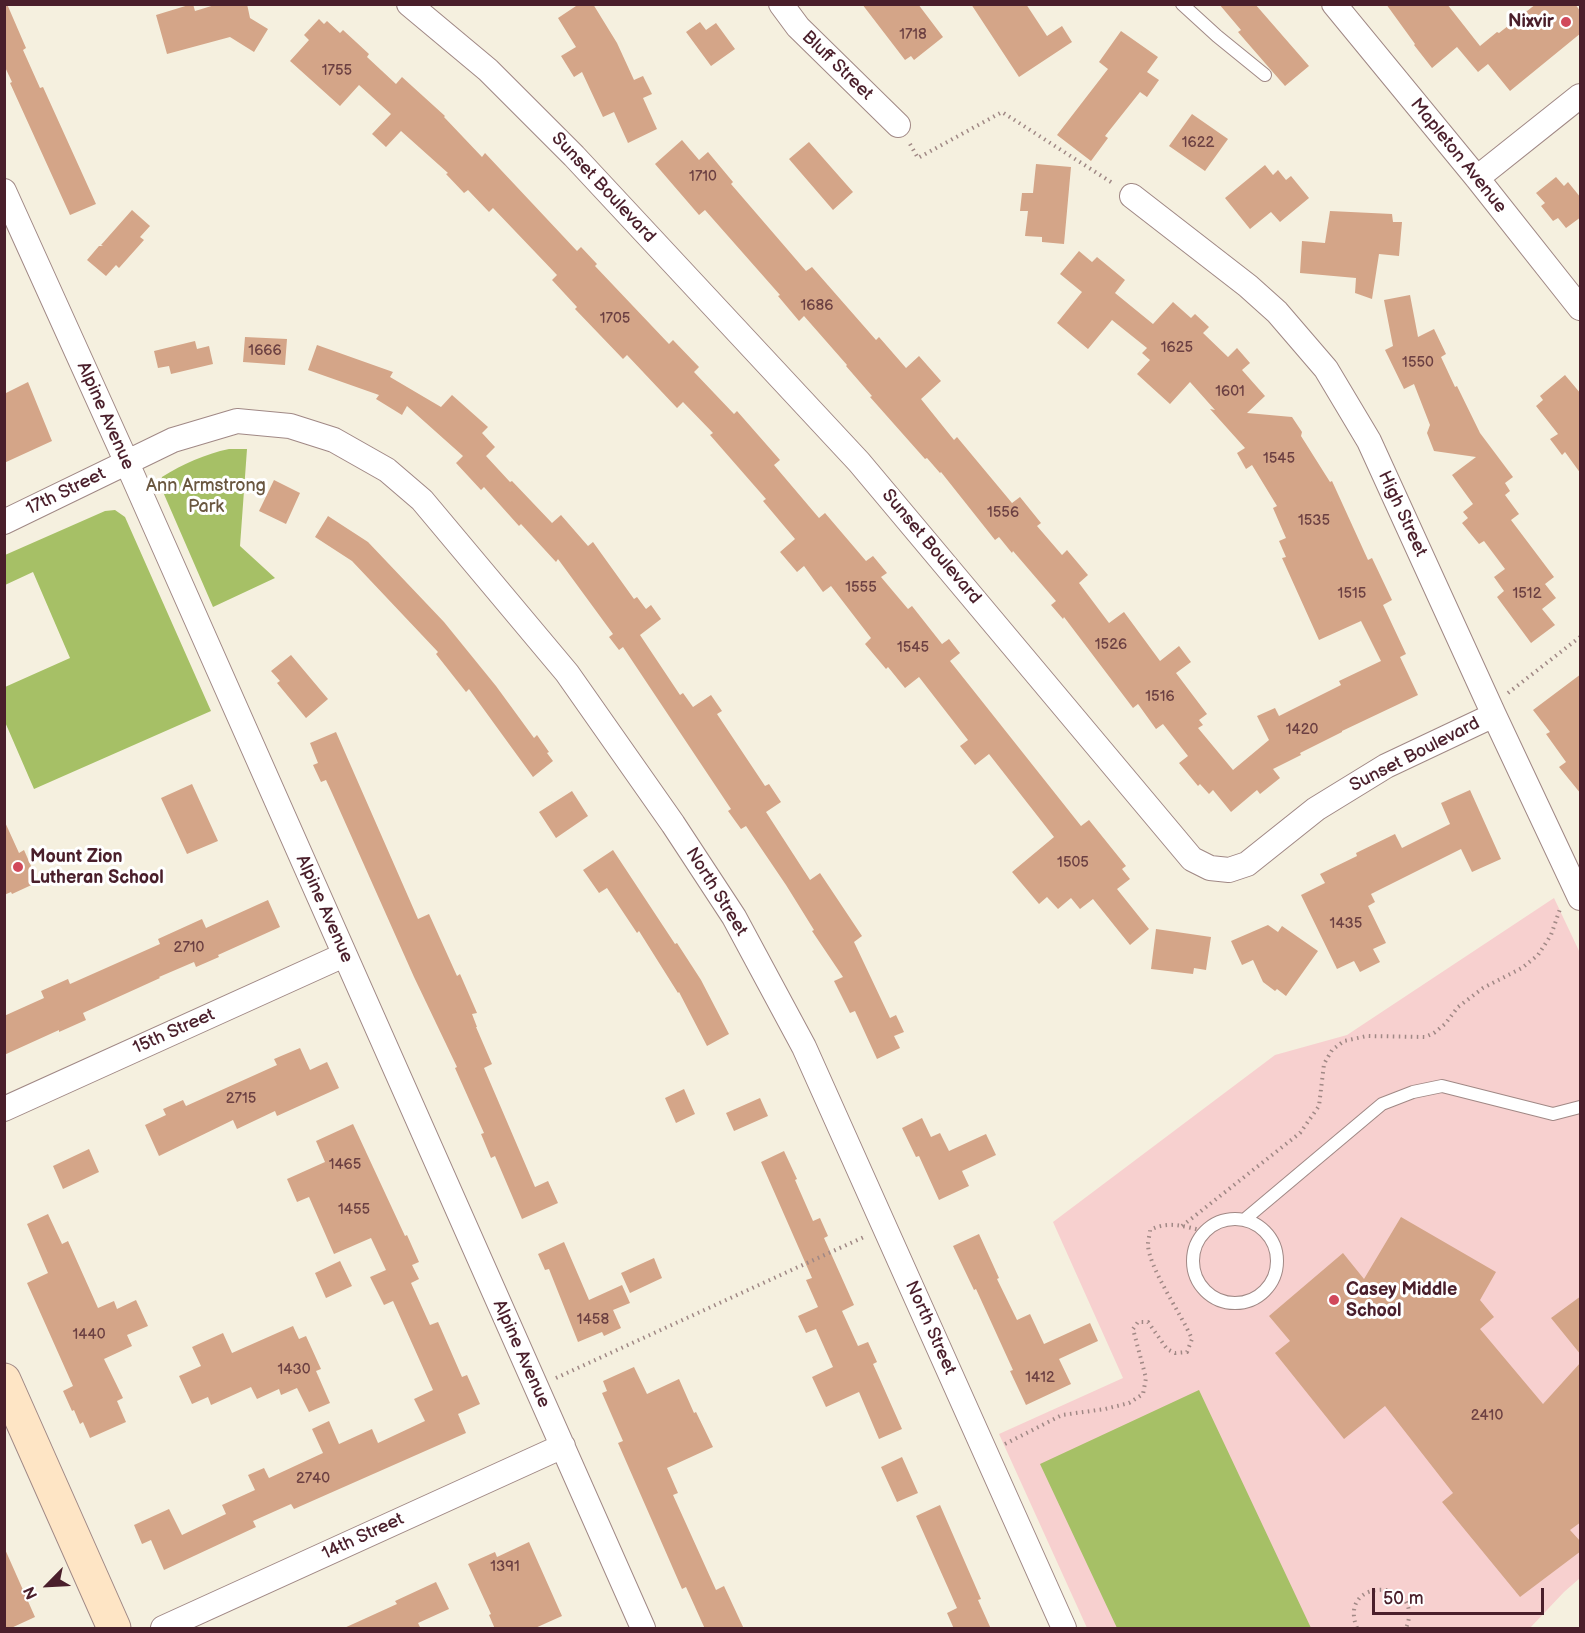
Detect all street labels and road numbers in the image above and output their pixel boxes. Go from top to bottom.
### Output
street label: Bluff Street [797,27,877,105]
street label: Mapleton Avenue [1405,94,1511,218]
street label: Sunset Boulevard [546,128,660,248]
street label: Alpine Avenue [72,359,138,473]
street label: 17th Street [23,464,109,520]
street label: High Street [1373,468,1431,560]
street label: Sunset Boulevard [877,485,985,609]
street label: Sunset Boulevard [1346,713,1484,797]
street label: North Street [680,844,752,940]
street label: Alpine Avenue [291,852,357,966]
street label: 15th Street [130,1004,218,1060]
street label: North Street [900,1278,960,1378]
street label: Alpine Avenue [488,1297,554,1411]
street label: 14th Street [319,1509,407,1565]

